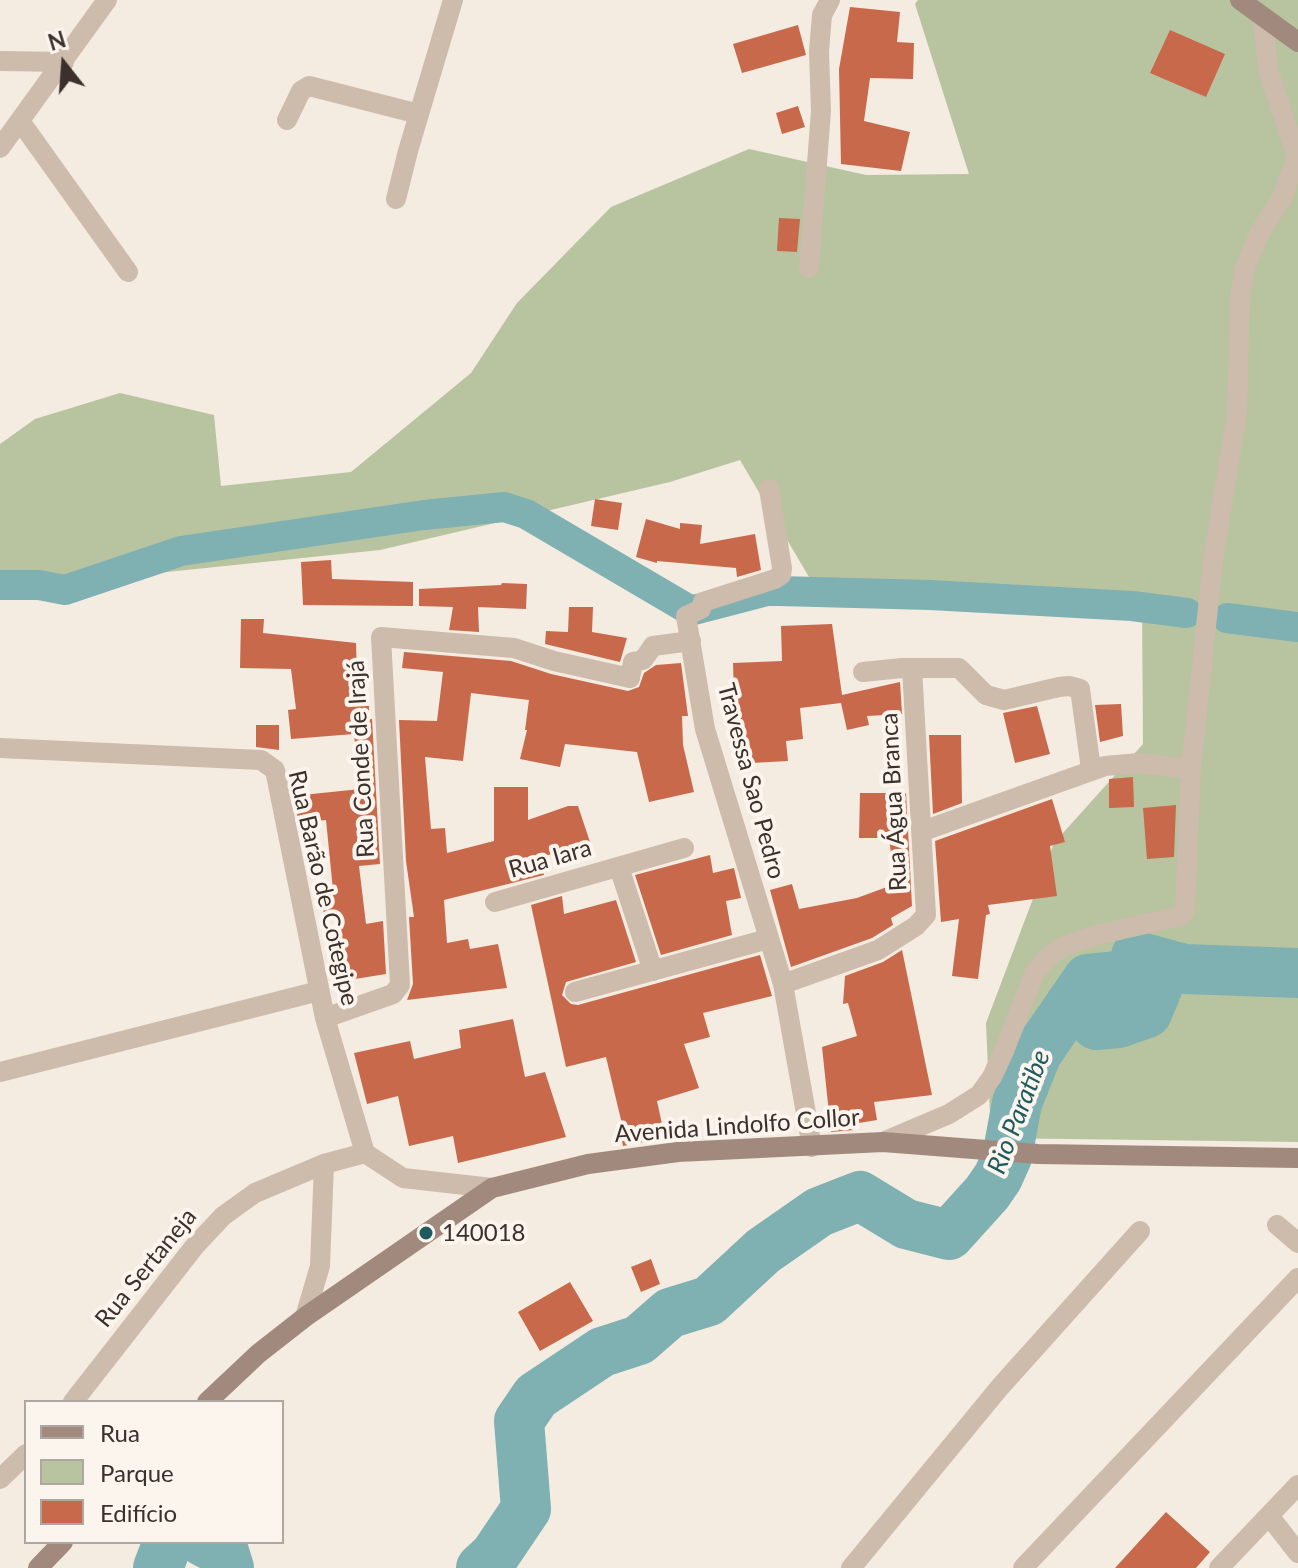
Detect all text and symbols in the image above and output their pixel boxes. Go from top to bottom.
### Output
north arrow [24,24,104,104]
text: N [45,25,69,56]
street label: Rua Conde de Irajá [341,659,381,859]
street label: Travessa Sao Pedro [711,680,791,882]
street label: Rua Água Branca [875,712,913,892]
street label: Rua Barão de Cotegipe [282,768,364,1008]
street label: Rua Iara [505,833,595,885]
water label: Rio Paratibe [981,1046,1057,1178]
street label: Avenida Lindolfo Collor [613,1103,861,1149]
street label: Rua Sertaneja [89,1203,203,1333]
place label: 140018 [442,1219,526,1247]
marker: 140018 [417,1224,435,1242]
legend [24,1400,284,1544]
text: Rua [100,1418,140,1447]
text: Parque [100,1458,174,1487]
text: Edifício [100,1498,177,1527]

